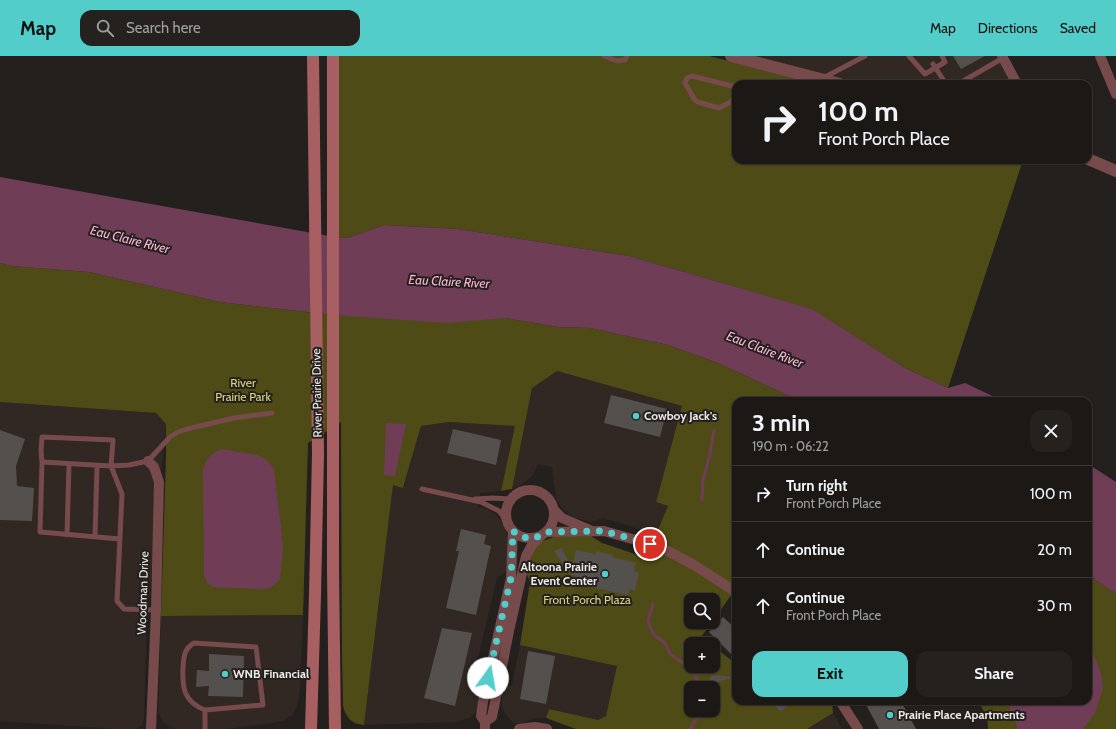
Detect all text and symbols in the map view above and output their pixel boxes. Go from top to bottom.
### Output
search box [80,10,360,46]
text: Map [20,17,56,40]
icon: search [94,17,116,39]
text: Search here [126,19,201,37]
text: Map [930,19,956,37]
text: Directions [978,19,1038,37]
text: Saved [1060,19,1096,37]
text: 100 m [818,94,899,128]
icon: right [752,96,804,148]
text: Front Porch Place [818,128,950,150]
water label: Eau Claire River [89,221,172,257]
water label: Eau Claire River [408,271,491,291]
water label: Eau Claire River [724,327,807,371]
street label: River Prairie Drive [308,348,325,438]
park label: River Prairie Park [215,375,271,404]
place label: Cowboy Jack's [644,408,717,423]
text: 3 min [752,408,810,437]
button: close [1030,410,1072,452]
marker: Cowboy Jack's [631,411,641,421]
text: 190 m · 06:22 [752,438,829,454]
text: Turn right [786,477,847,495]
icon: right [752,483,774,505]
text: 100 m [1030,485,1072,503]
text: Front Porch Place [786,495,881,511]
pin [633,527,667,561]
icon: arrive [639,533,661,555]
icon: ahead [752,539,774,561]
text: Continue [786,541,845,559]
text: 20 m [1037,541,1072,559]
street label: Woodman Drive [134,551,151,635]
place label: Altoona Prairie Event Center [521,559,597,588]
marker: Altoona Prairie Event Center [600,569,610,579]
text: Continue [786,589,845,607]
park label: Front Porch Plaza [543,592,631,607]
map controls [684,593,720,717]
button: search [684,593,720,629]
icon: ahead [752,595,774,617]
text: 30 m [1037,597,1072,615]
text: Front Porch Place [786,607,881,623]
button: + [684,637,720,673]
button: Exit [752,651,908,697]
button: Share [916,651,1072,697]
position arrow [467,657,509,699]
place label: WNB Financial [233,666,309,681]
marker: WNB Financial [220,669,230,679]
button: − [684,681,720,717]
place label: Prairie Place Apartments [898,707,1025,722]
marker: Prairie Place Apartments [885,710,895,720]

